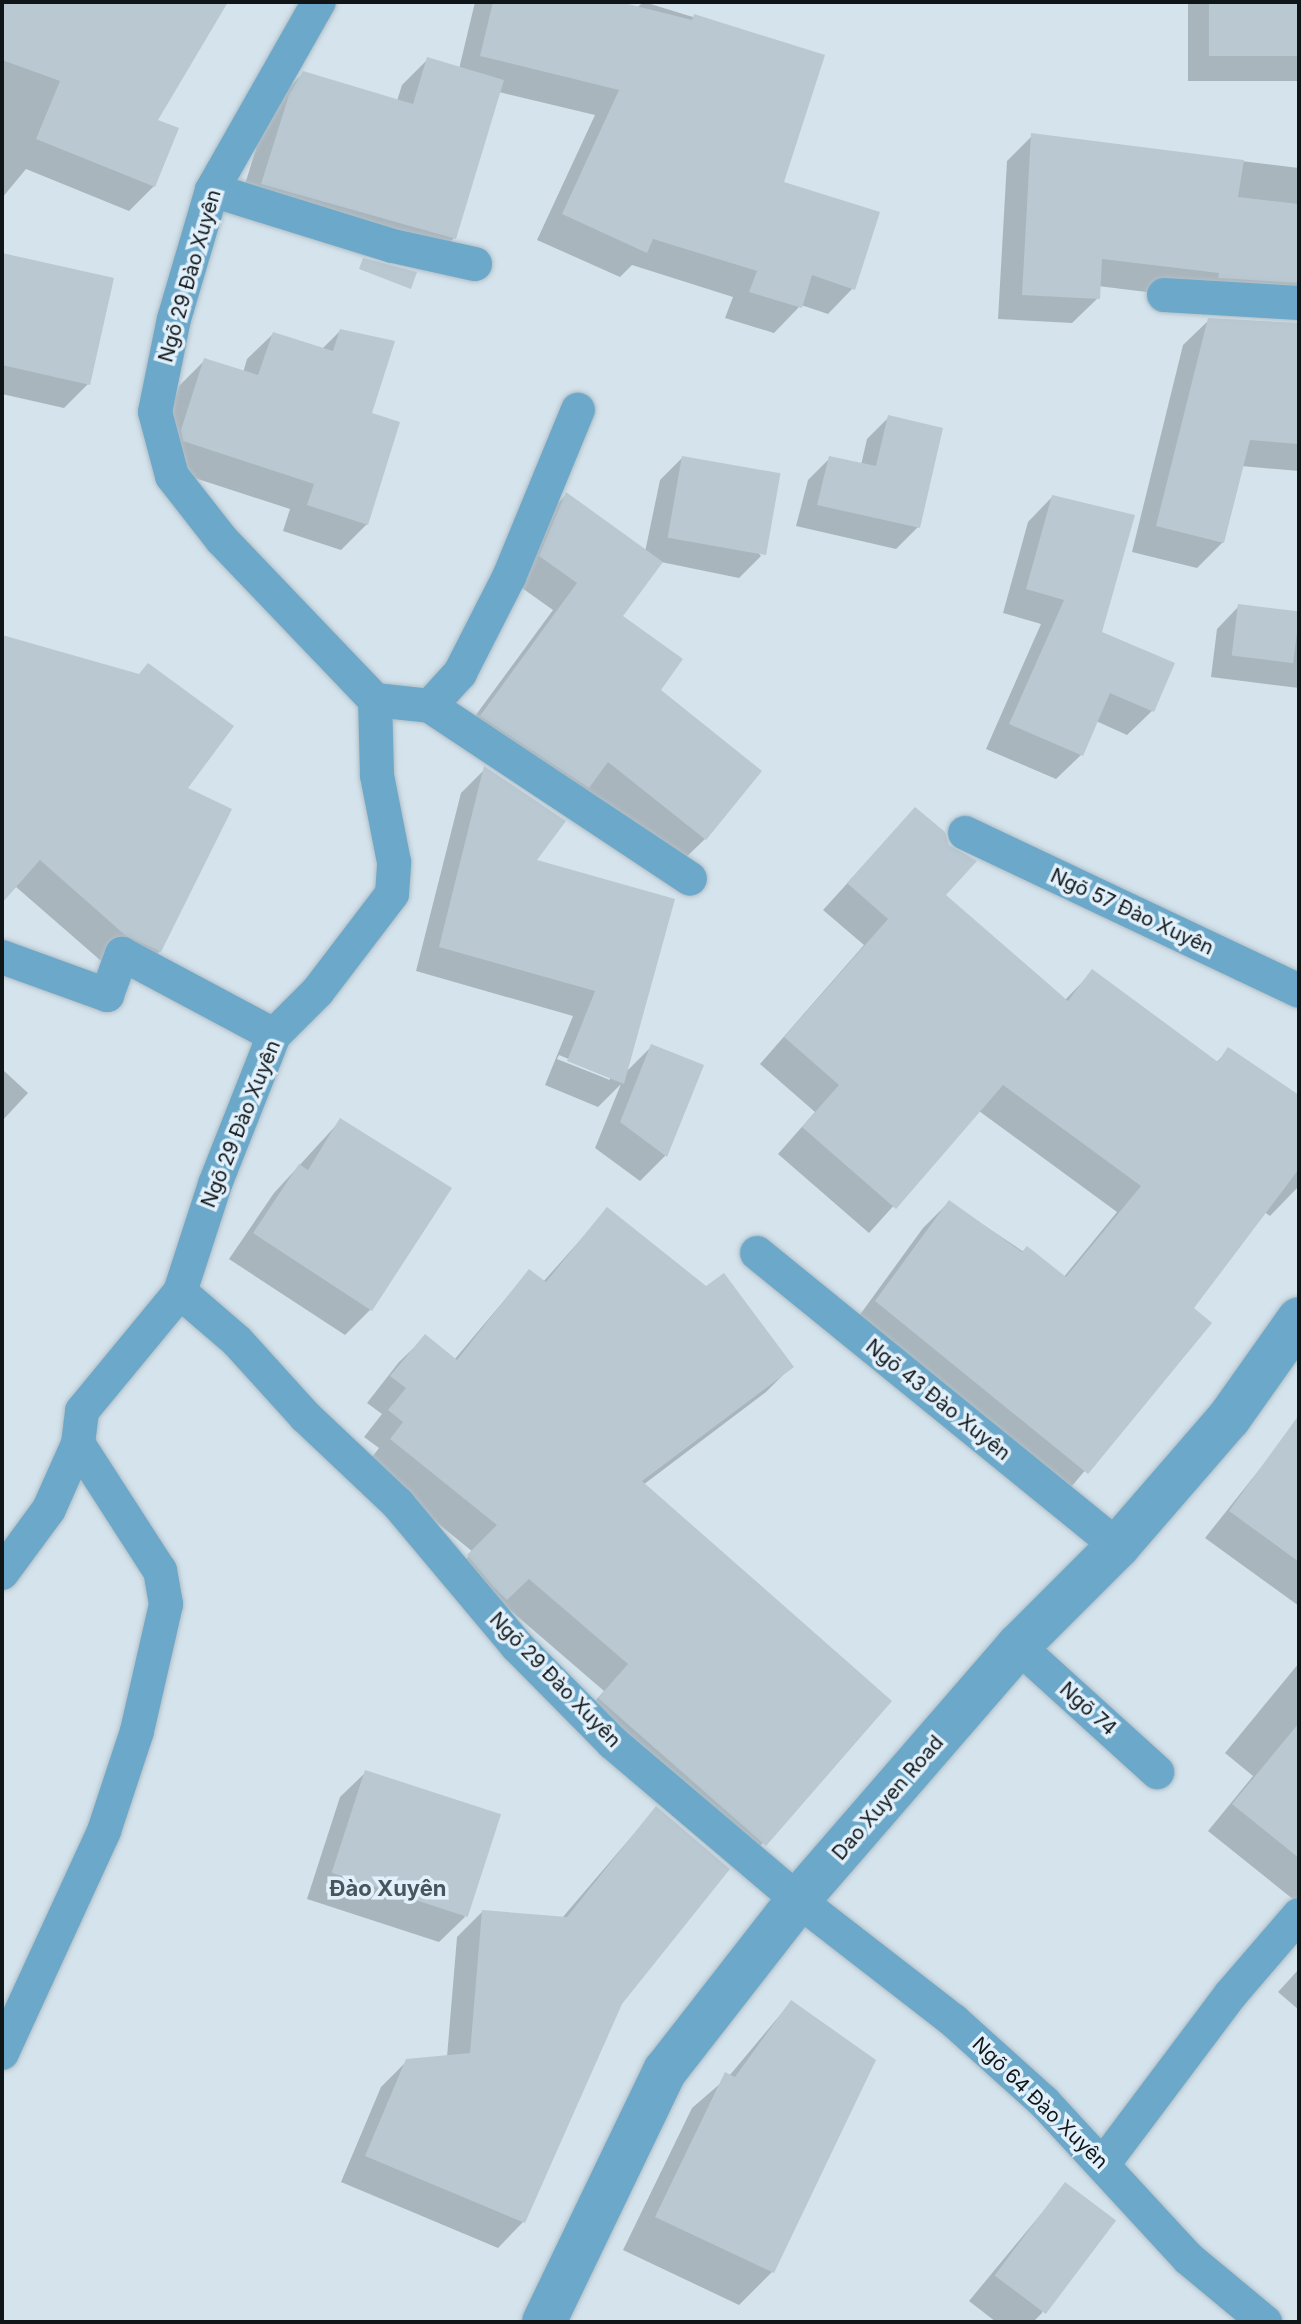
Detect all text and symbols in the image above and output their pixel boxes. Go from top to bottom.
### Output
street label: Ngõ 29 Đào Xuyên [154,187,226,365]
street label: Ngõ 57 Đào Xuyên [1047,864,1217,960]
street label: Ngõ 29 Đào Xuyên [196,1037,286,1211]
street label: Ngõ 43 Đào Xuyên [861,1334,1015,1466]
street label: Ngõ 29 Đào Xuyên [484,1608,626,1752]
street label: Ngõ 74 [1055,1677,1121,1741]
street label: Dao Xuyen Road [827,1731,949,1865]
district label: Đào Xuyên [330,1876,446,1902]
street label: Ngõ 64 Đào Xuyên [967,2032,1113,2174]

